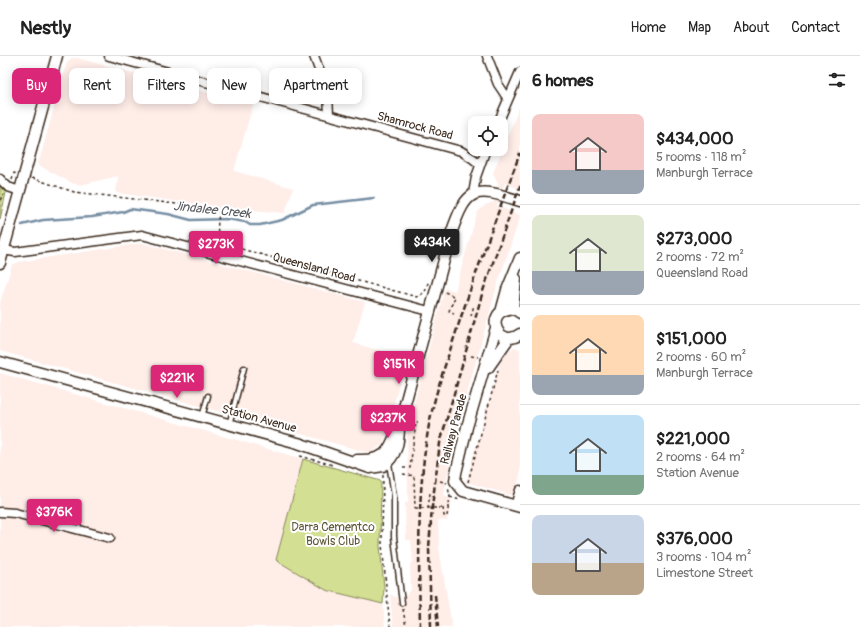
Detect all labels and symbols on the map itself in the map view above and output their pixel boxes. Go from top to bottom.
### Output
street label: Shamrock Road [375,109,455,143]
water label: Jindalee Creek [173,198,253,222]
pin: $434K [404,229,460,263]
pin: $273K [188,231,244,265]
street label: Queensland Road [271,250,357,286]
pin: $151K [371,351,427,385]
pin: $221K [149,365,205,399]
street label: Railway Parade [437,392,471,466]
street label: Station Avenue [220,402,298,436]
pin: $237K [360,405,416,439]
pin: $376K [26,499,82,533]
park label: Darra Cementco Bowls Club [291,520,375,549]

